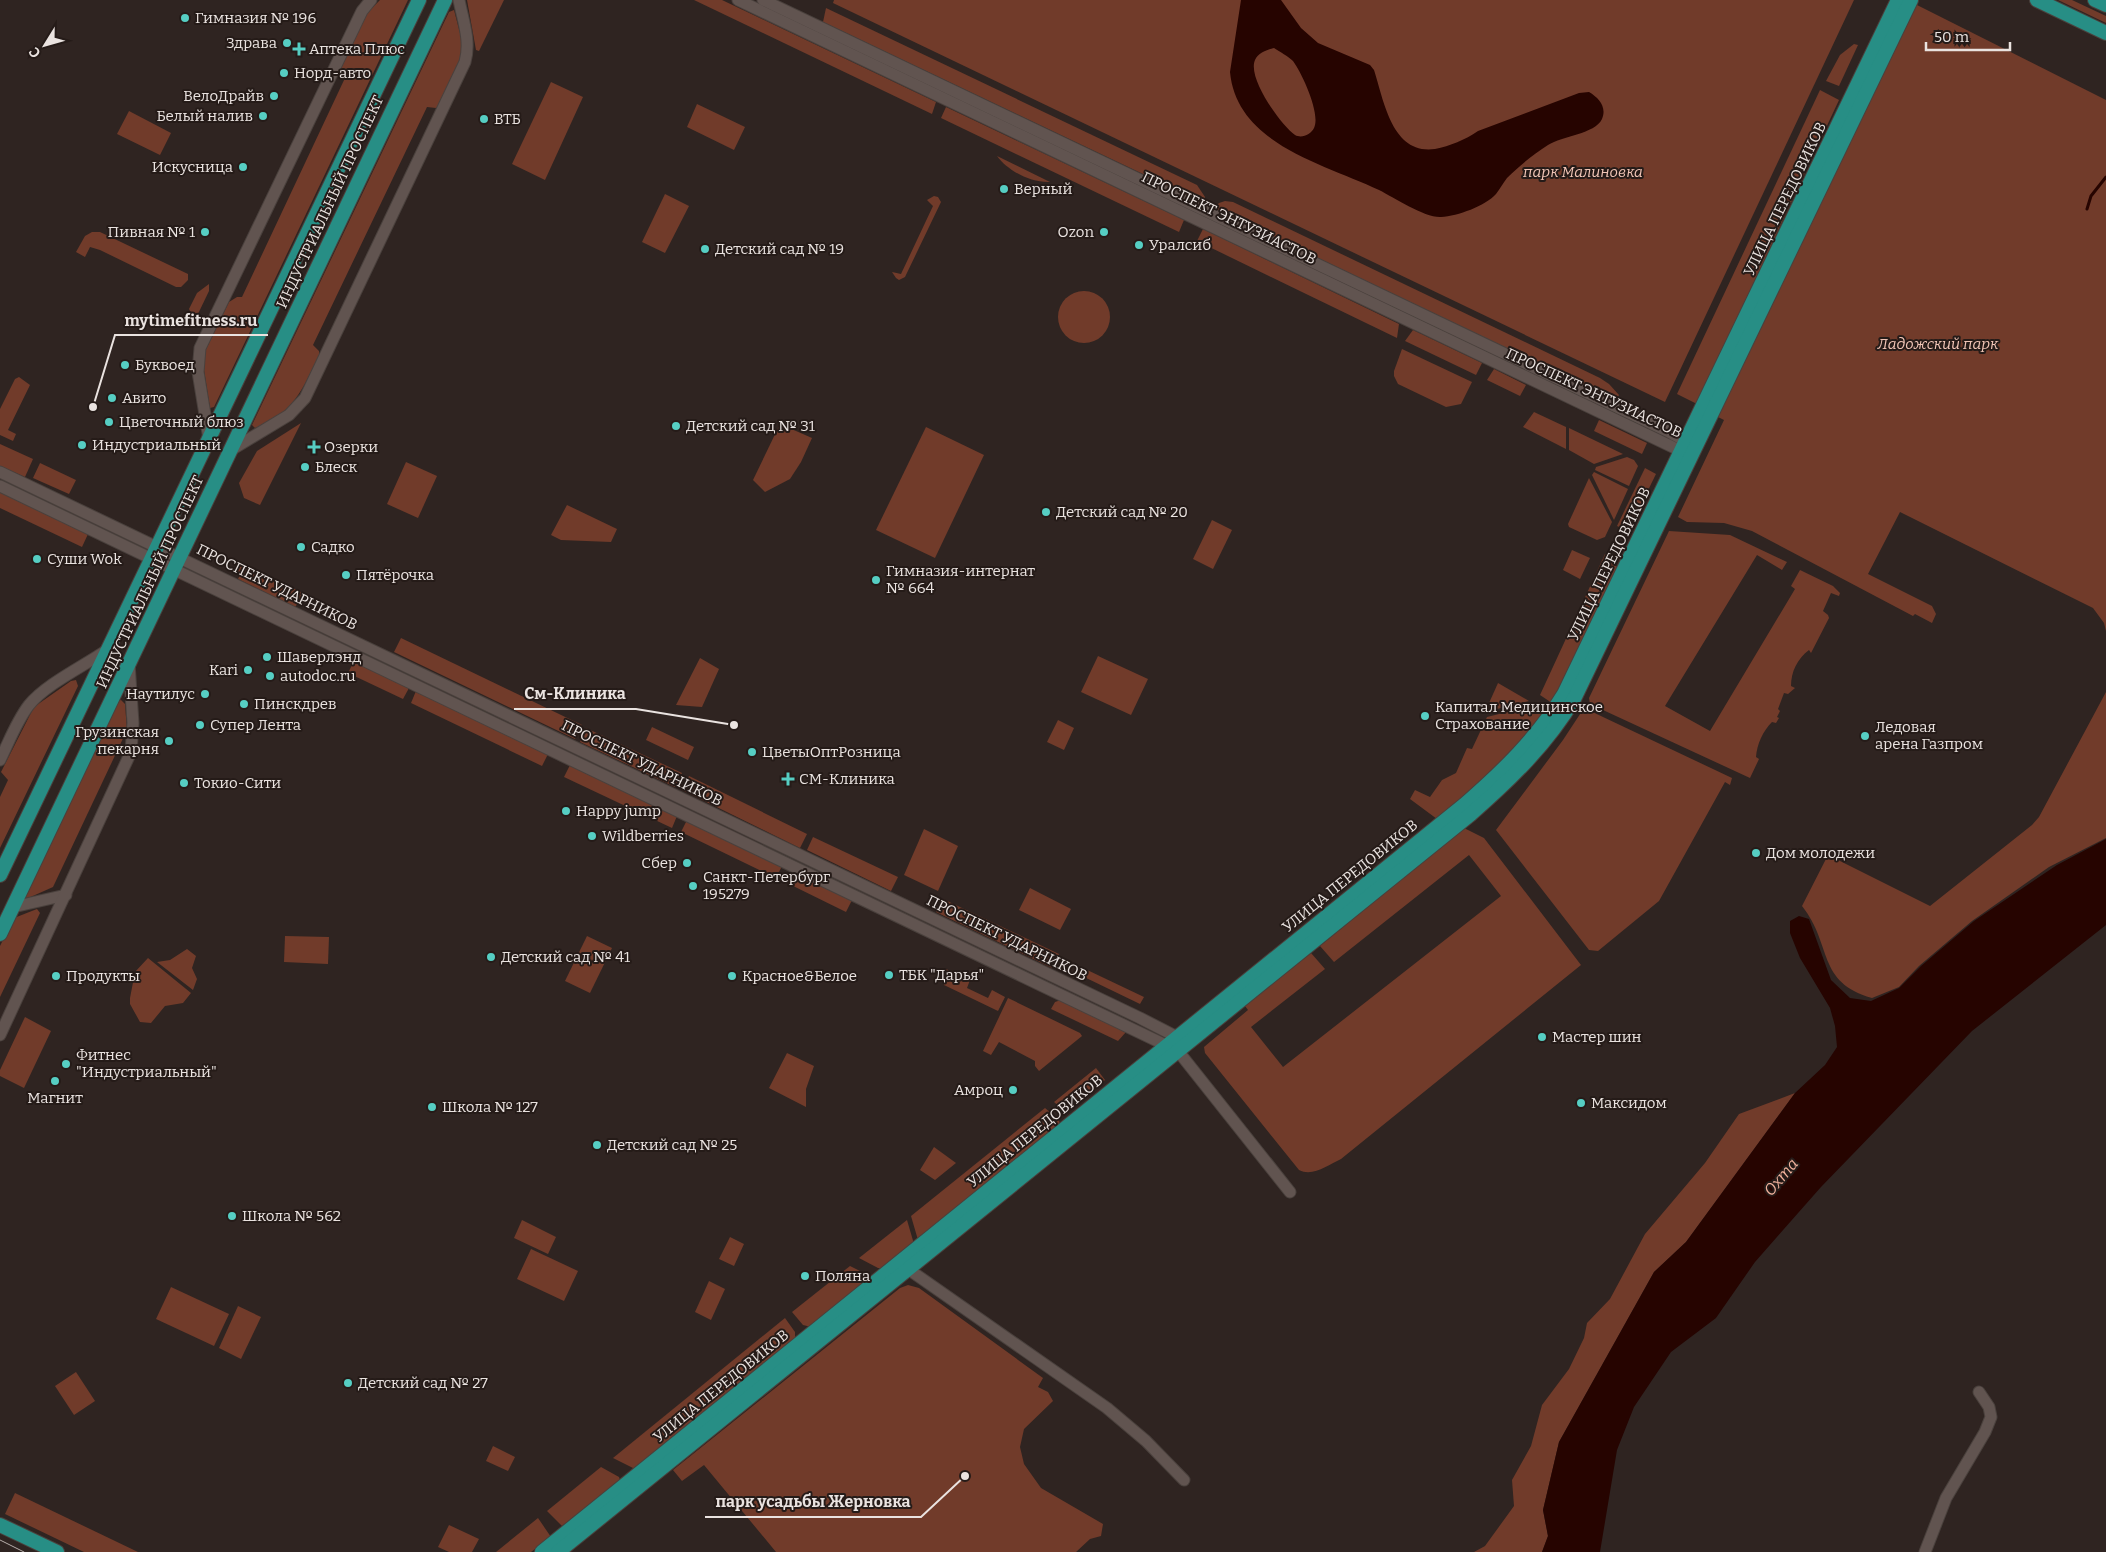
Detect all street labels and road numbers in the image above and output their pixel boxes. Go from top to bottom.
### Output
street label: ИНДУСТРИАЛЬНЫЙ ПРОСПЕКТ [273,93,387,311]
street label: УЛИЦА ПЕРЕДОВИКОВ [1740,119,1830,279]
street label: ПРОСПЕКТ ЭНТУЗИАСТОВ [1139,168,1319,268]
street label: ПРОСПЕКТ ЭНТУЗИАСТОВ [1503,344,1685,442]
street label: ИНДУСТРИАЛЬНЫЙ ПРОСПЕКТ [93,473,207,691]
street label: УЛИЦА ПЕРЕДОВИКОВ [1564,484,1654,644]
street label: ПРОСПЕКТ УДАРНИКОВ [194,540,360,634]
street label: ПРОСПЕКТ УДАРНИКОВ [559,716,725,810]
street label: УЛИЦА ПЕРЕДОВИКОВ [1279,816,1421,936]
street label: ПРОСПЕКТ УДАРНИКОВ [924,891,1090,985]
street label: УЛИЦА ПЕРЕДОВИКОВ [964,1071,1106,1191]
street label: УЛИЦА ПЕРЕДОВИКОВ [650,1326,792,1446]

